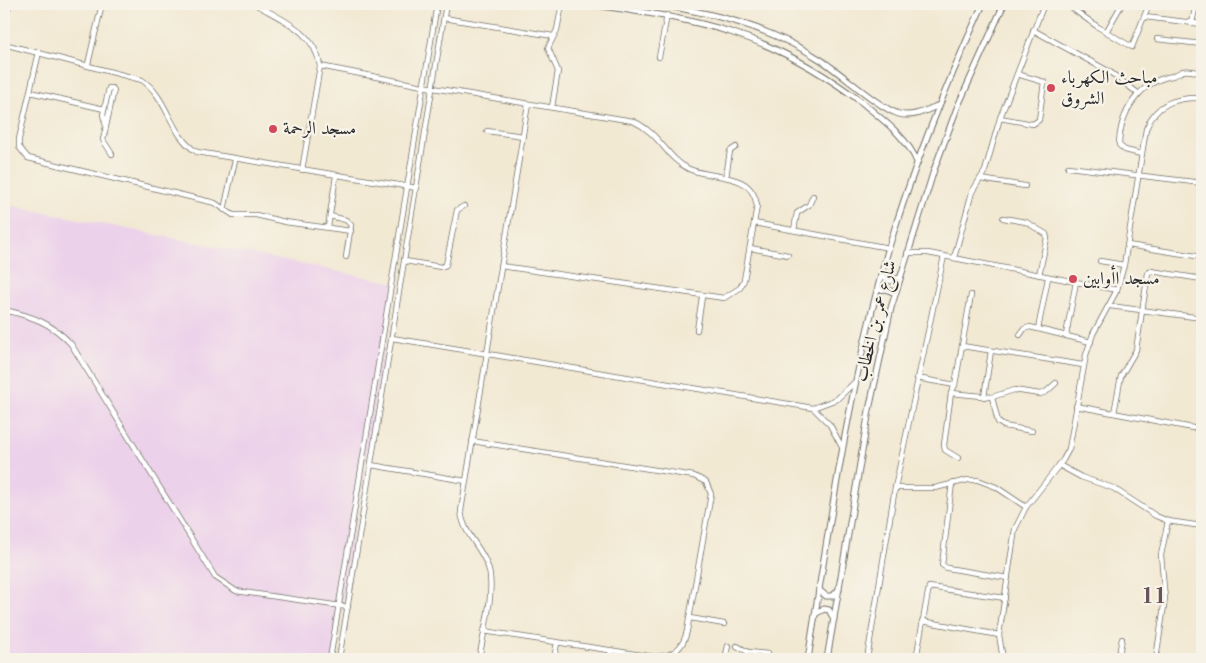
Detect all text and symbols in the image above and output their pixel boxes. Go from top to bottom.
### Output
place label: مباحث الكهرباء الشروق [1061,69,1158,110]
marker: مباحث الكهرباء الشروق [1045,82,1057,94]
place label: مسجد الرحمة [283,120,356,138]
marker: مسجد الرحمة [267,123,279,135]
street label: شارع عمر بن الخطاب [852,258,905,385]
place label: مسجد اأوابين [1083,265,1160,289]
marker: مسجد اأوابين [1067,273,1079,285]
district label: 11 [1141,586,1167,608]

